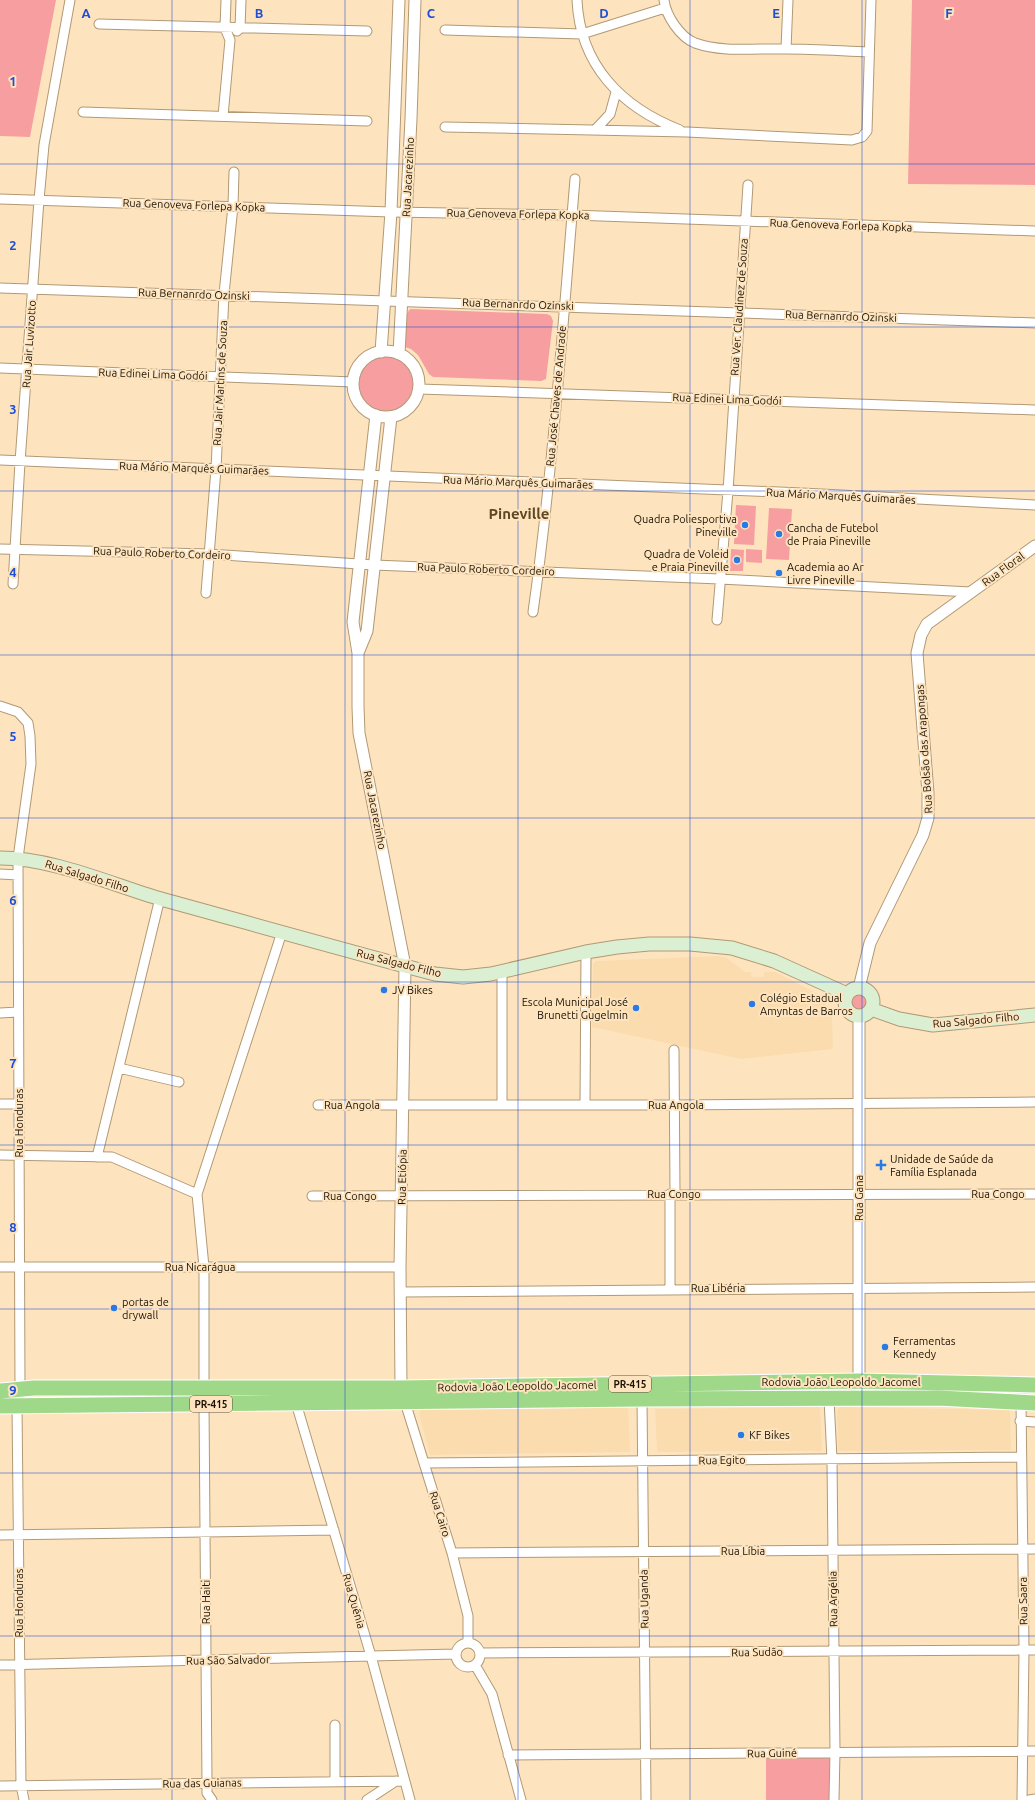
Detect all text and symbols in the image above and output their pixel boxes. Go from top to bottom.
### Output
text: A [81,6,91,20]
text: B [255,6,264,20]
text: C [427,6,436,20]
text: D [599,6,609,20]
text: E [772,6,780,20]
text: F [945,6,953,20]
text: 1 [9,74,17,88]
street label: Rua Jacarezinho [400,137,416,217]
street label: Rua Genoveva Forlepa Kopka [122,197,266,213]
street label: Rua Genoveva Forlepa Kopka [446,207,590,221]
street label: Rua Genoveva Forlepa Kopka [769,217,913,233]
text: 2 [9,238,17,252]
street label: Rua Ver. Claudinez de Souza [728,238,750,376]
street label: Rua Bernanrdo Ozinski [138,286,250,302]
street label: Rua Bernanrdo Ozinski [462,296,574,312]
street label: Rua Jair Luvizotto [20,300,38,388]
street label: Rua Bernanrdo Ozinski [785,308,897,324]
street label: Rua Jair Martins de Souza [211,320,229,446]
street label: Rua José Chaves de Andrade [544,325,568,467]
street label: Rua Edinei Lima Godói [98,366,208,382]
street label: Rua Edinei Lima Godói [672,391,782,407]
text: 3 [9,402,17,416]
street label: Rua Mário Marquês Guimarães [119,459,269,477]
street label: Rua Mário Marquês Guimarães [443,473,593,491]
street label: Rua Mário Marquês Guimarães [766,486,916,506]
district label: Pineville [488,505,550,522]
place label: Quadra Poliesportiva Pineville [633,513,737,538]
marker: Quadra Poliesportiva Pineville [740,520,750,530]
place label: Cancha de Futebol de Praia Pineville [787,522,878,547]
marker: Cancha de Futebol de Praia Pineville [774,529,784,539]
street label: Rua Paulo Roberto Cordeiro [93,545,231,561]
place label: Quadra de Voleid e Praia Pineville [644,548,729,573]
street label: Rua Floral [980,550,1026,588]
marker: Quadra de Voleid e Praia Pineville [732,555,742,565]
street label: Rua Paulo Roberto Cordeiro [417,561,555,577]
place label: Academia ao Ar Livre Pineville [787,561,864,586]
text: 4 [9,565,17,579]
marker: Academia ao Ar Livre Pineville [774,568,784,578]
street label: Rua Bolsão das Arapongas [913,684,934,814]
text: 5 [9,729,17,743]
street label: Rua Jacarezinho [361,770,389,850]
street label: Rua Salgado Filho [44,858,130,894]
text: 6 [9,893,17,907]
street label: Rua Salgado Filho [355,947,443,979]
place label: JV Bikes [392,984,433,996]
marker: JV Bikes [379,985,389,995]
place label: Colégio Estadual Amyntas de Barros [760,992,853,1017]
place label: Escola Municipal José Brunetti Gugelmin [522,996,628,1021]
marker: Colégio Estadual Amyntas de Barros [747,999,757,1009]
marker: Escola Municipal José Brunetti Gugelmin [631,1003,641,1013]
street label: Rua Salgado Filho [932,1010,1020,1030]
text: 7 [9,1056,17,1070]
street label: Rua Honduras [13,1088,25,1158]
street label: Rua Angola [324,1099,380,1111]
street label: Rua Angola [648,1099,704,1111]
street label: Rua Etiópia [396,1149,408,1205]
place label: Unidade de Saúde da Família Esplanada [890,1153,993,1178]
marker: Unidade de Saúde da Família Esplanada [875,1159,887,1171]
street label: Rua Gana [853,1175,865,1221]
street label: Rua Congo [647,1188,701,1200]
street label: Rua Congo [971,1188,1025,1200]
street label: Rua Congo [323,1190,377,1202]
text: 8 [9,1220,17,1234]
street label: Rua Nicarágua [165,1261,235,1273]
street label: Rua Libéria [691,1282,745,1294]
place label: portas de drywall [122,1296,169,1321]
marker: portas de drywall [109,1303,119,1313]
place label: Ferramentas Kennedy [893,1335,956,1360]
marker: Ferramentas Kennedy [880,1342,890,1352]
road number: PR-415 [609,1376,651,1392]
street label: Rodovia João Leopoldo Jacomel [761,1376,921,1388]
street label: Rodovia João Leopoldo Jacomel [437,1379,597,1393]
text: 9 [9,1383,17,1397]
road number: PR-415 [190,1396,232,1412]
place label: KF Bikes [749,1429,790,1441]
marker: KF Bikes [736,1430,746,1440]
street label: Rua Egito [698,1454,746,1466]
street label: Rua Cairo [427,1490,453,1538]
street label: Rua Líbia [721,1545,765,1557]
street label: Rua Honduras [13,1568,25,1638]
street label: Rua Uganda [637,1569,651,1629]
street label: Rua Argélia [827,1571,839,1627]
street label: Rua Quênia [340,1572,368,1630]
street label: Rua Saara [1017,1577,1029,1625]
street label: Rua Haiti [200,1580,212,1624]
street label: Rua Sudão [731,1646,783,1658]
street label: Rua São Salvador [186,1653,271,1667]
street label: Rua Guiné [747,1747,797,1759]
street label: Rua das Guianas [162,1776,242,1790]

